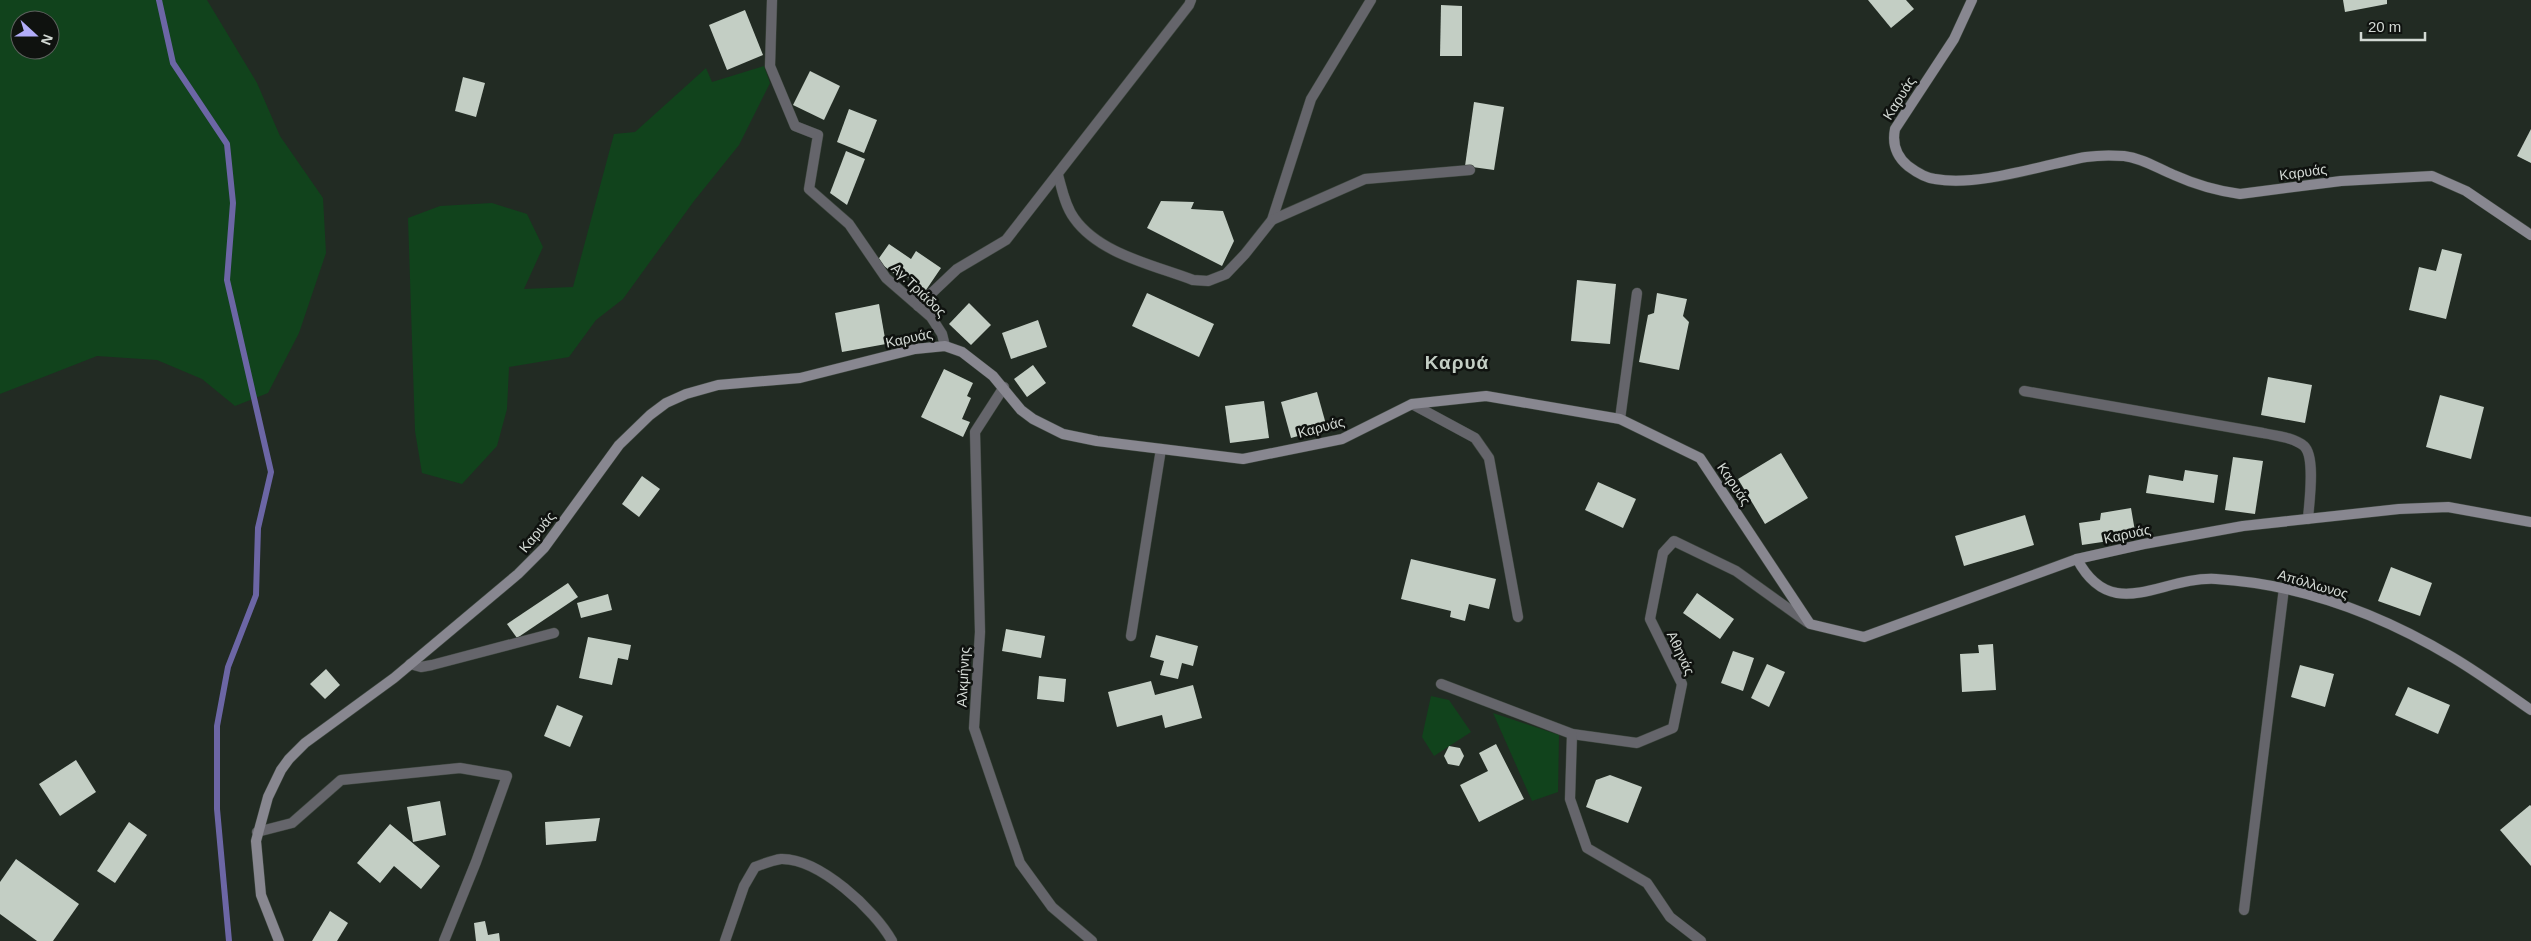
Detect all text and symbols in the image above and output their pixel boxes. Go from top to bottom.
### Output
north arrow [10,10,60,60]
scale bar [2361,10,2425,42]
text: 20 m [2368,18,2401,35]
text: N [38,32,56,47]
street label: Καρυάς [1880,73,1919,122]
street label: Καρυάς [2278,161,2328,183]
street label: Αγ.Τριάδος [888,260,950,320]
street label: Καρυάς [884,325,934,351]
district label: Καρυά [1425,352,1489,373]
street label: Καρυάς [1296,413,1346,441]
street label: Καρυάς [1714,460,1754,508]
street label: Καρυάς [516,508,558,556]
street label: Καρυάς [2102,521,2152,547]
street label: Απόλλωνος [2276,566,2350,602]
street label: Αθηνάς [1664,628,1698,678]
street label: Αλκμήνης [953,646,973,708]

